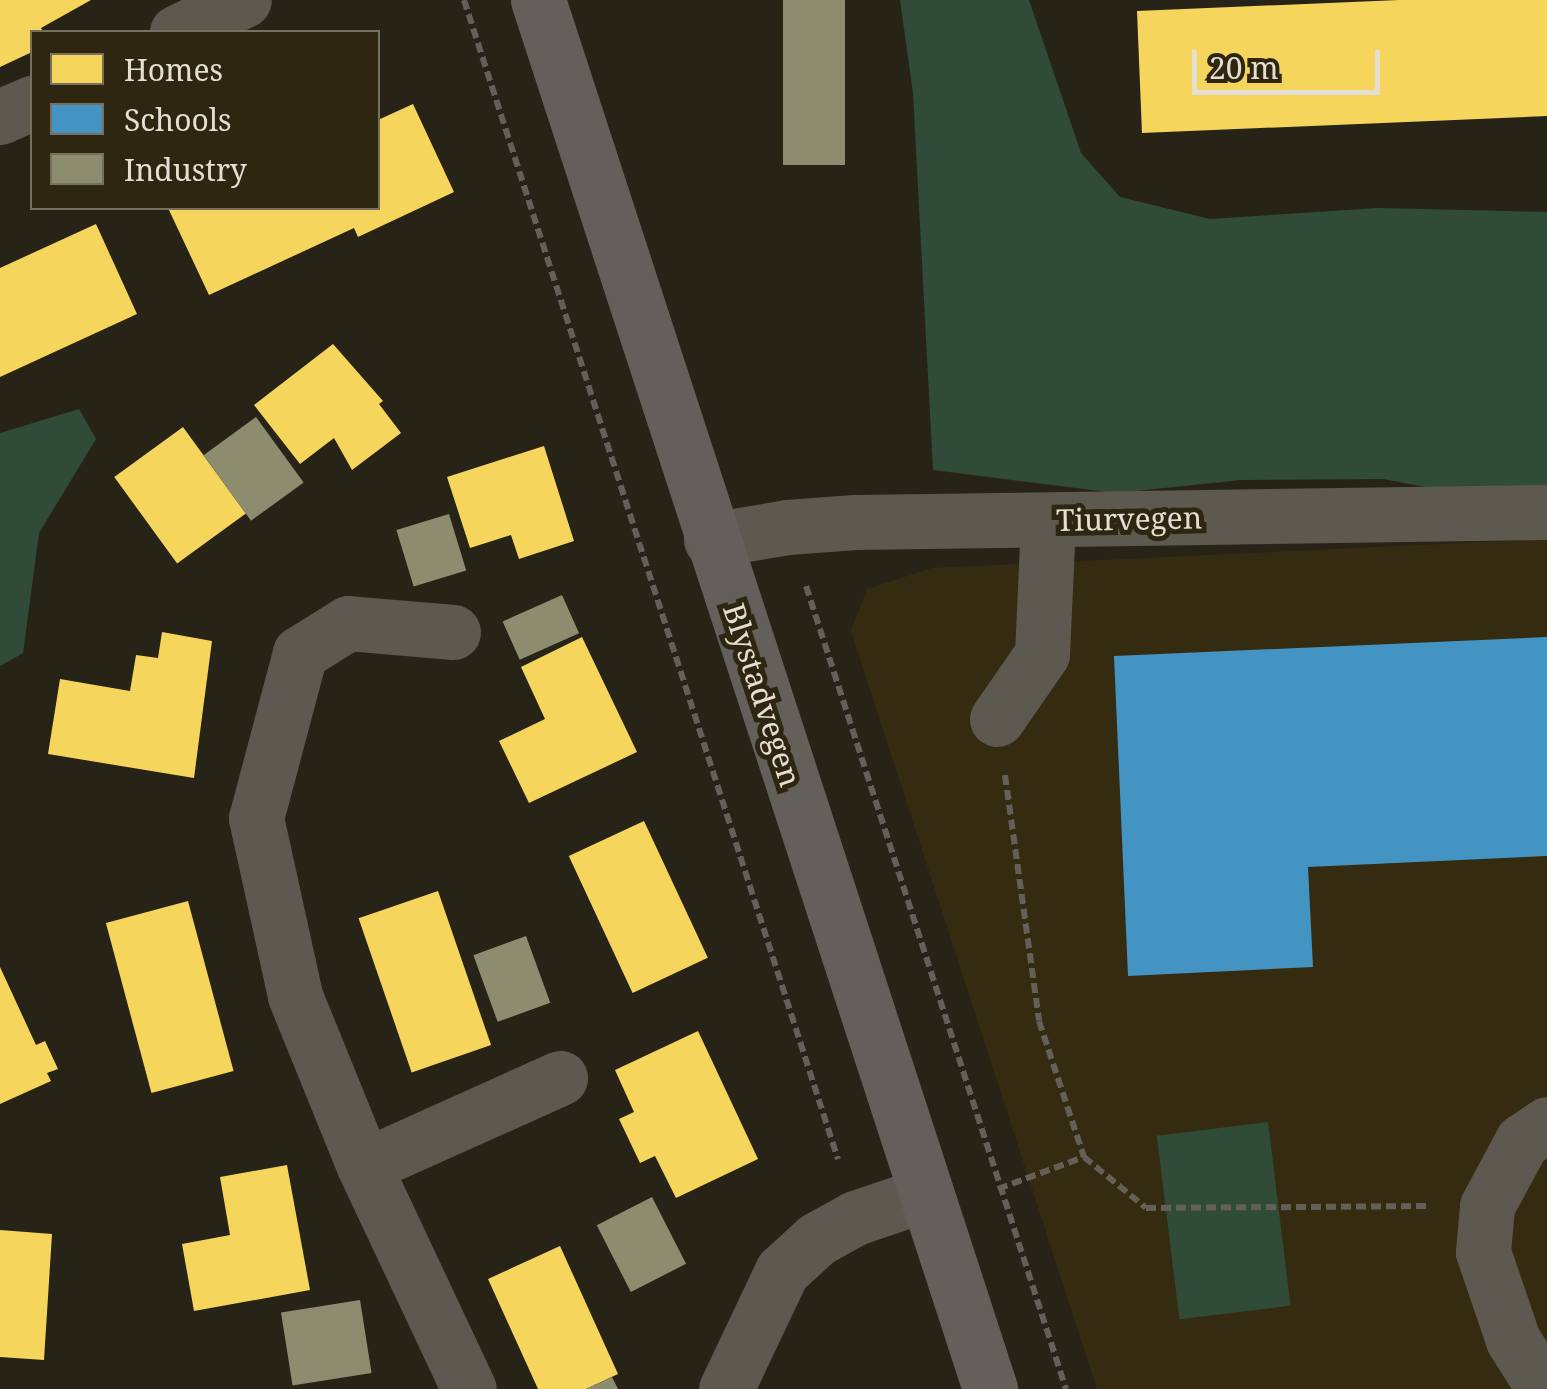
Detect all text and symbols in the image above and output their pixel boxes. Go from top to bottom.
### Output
legend [30,30,380,210]
scale bar [1197,30,1384,92]
text: 20 m [1209,47,1279,88]
text: Homes [124,49,223,90]
text: Schools [124,99,232,140]
text: Industry [124,149,247,190]
street label: Tiurvegen [1056,500,1202,538]
street label: Blystadvegen [715,599,809,791]

